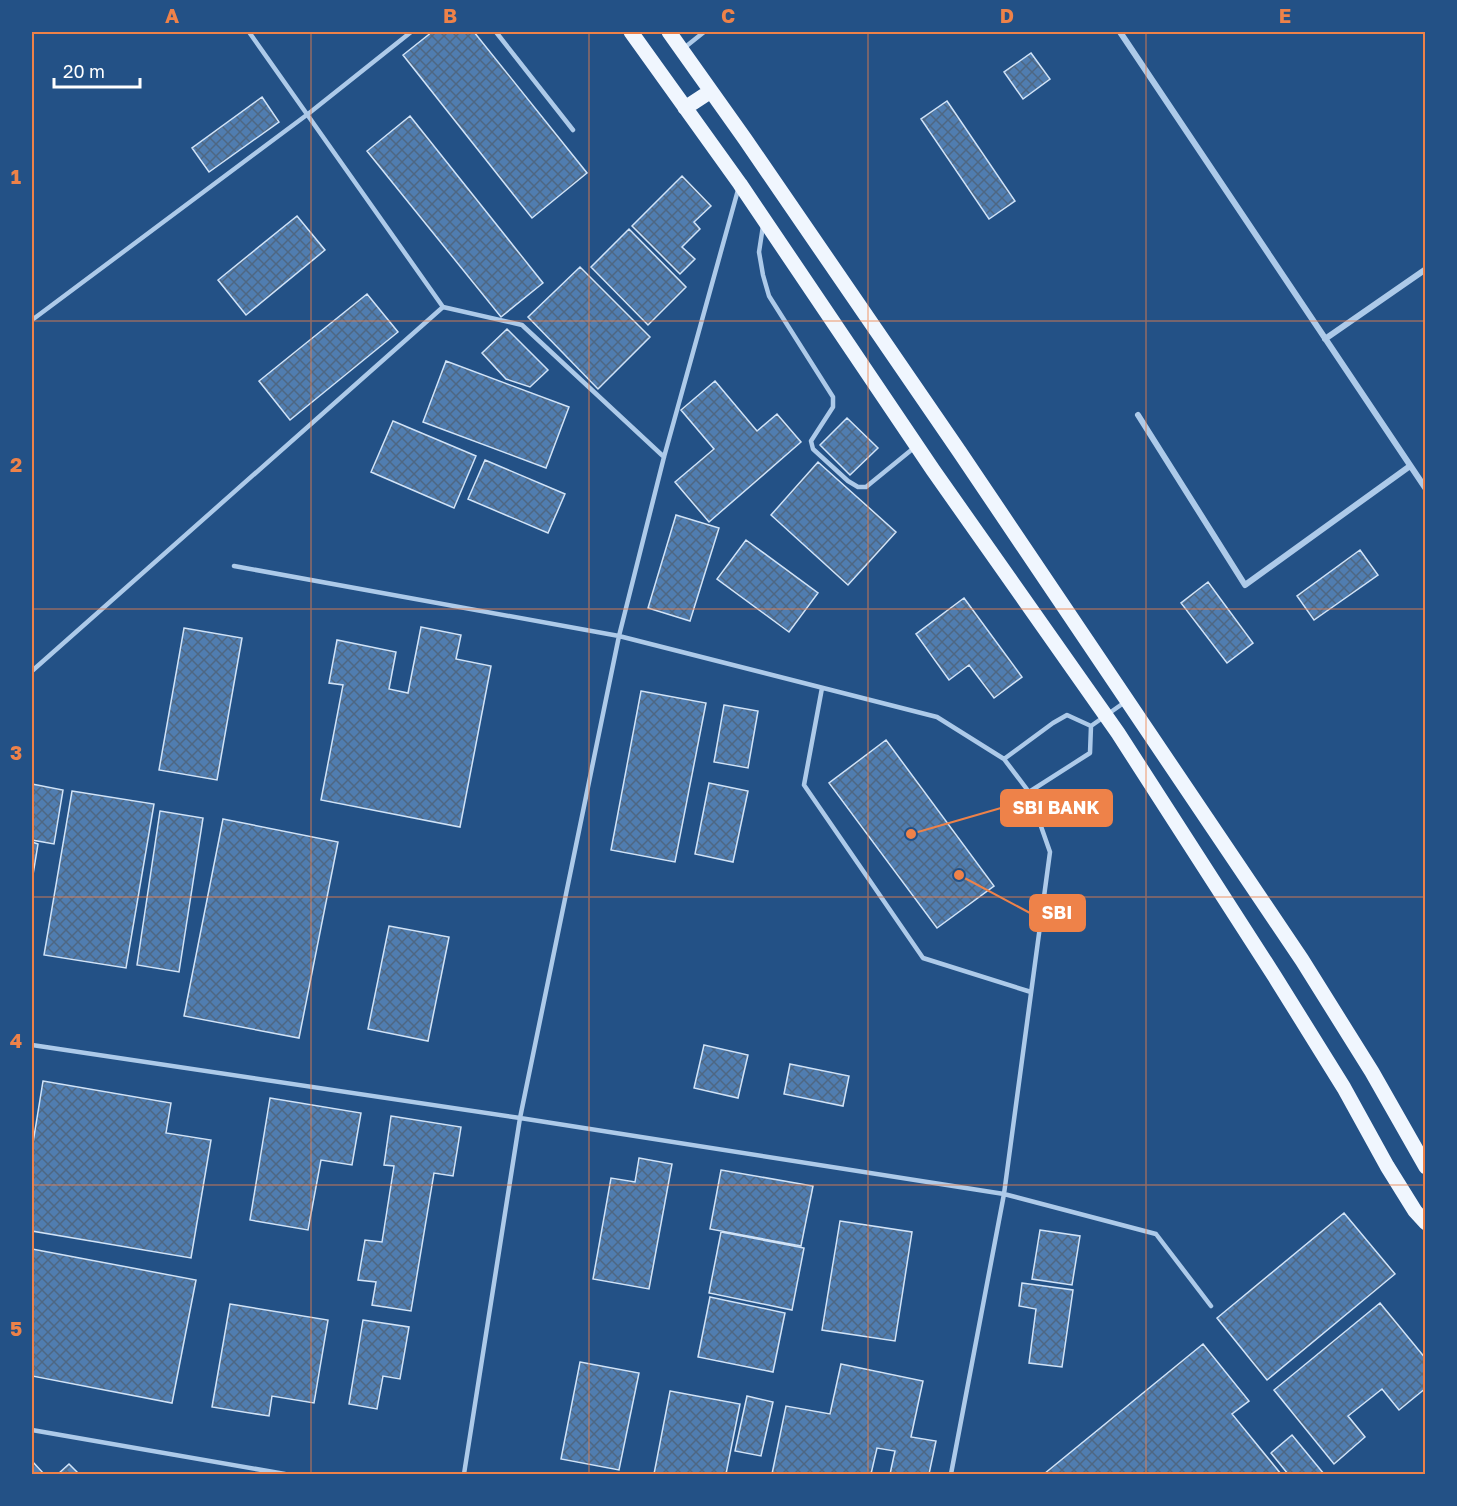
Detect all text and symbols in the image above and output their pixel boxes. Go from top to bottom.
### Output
text: A [165,3,179,27]
text: B [443,3,457,27]
text: C [721,3,735,27]
text: D [1000,3,1014,27]
text: E [1279,3,1291,27]
scale bar [54,51,140,89]
text: 20 m [63,60,105,82]
text: 1 [11,164,21,188]
text: 2 [10,452,22,476]
text: 3 [10,740,22,764]
callout: SBI BANK [1001,790,1112,826]
text: SBI BANK [1012,796,1100,818]
callout: SBI [1030,895,1085,931]
text: SBI [1042,901,1072,923]
text: 4 [10,1028,22,1052]
text: 5 [10,1316,22,1340]

